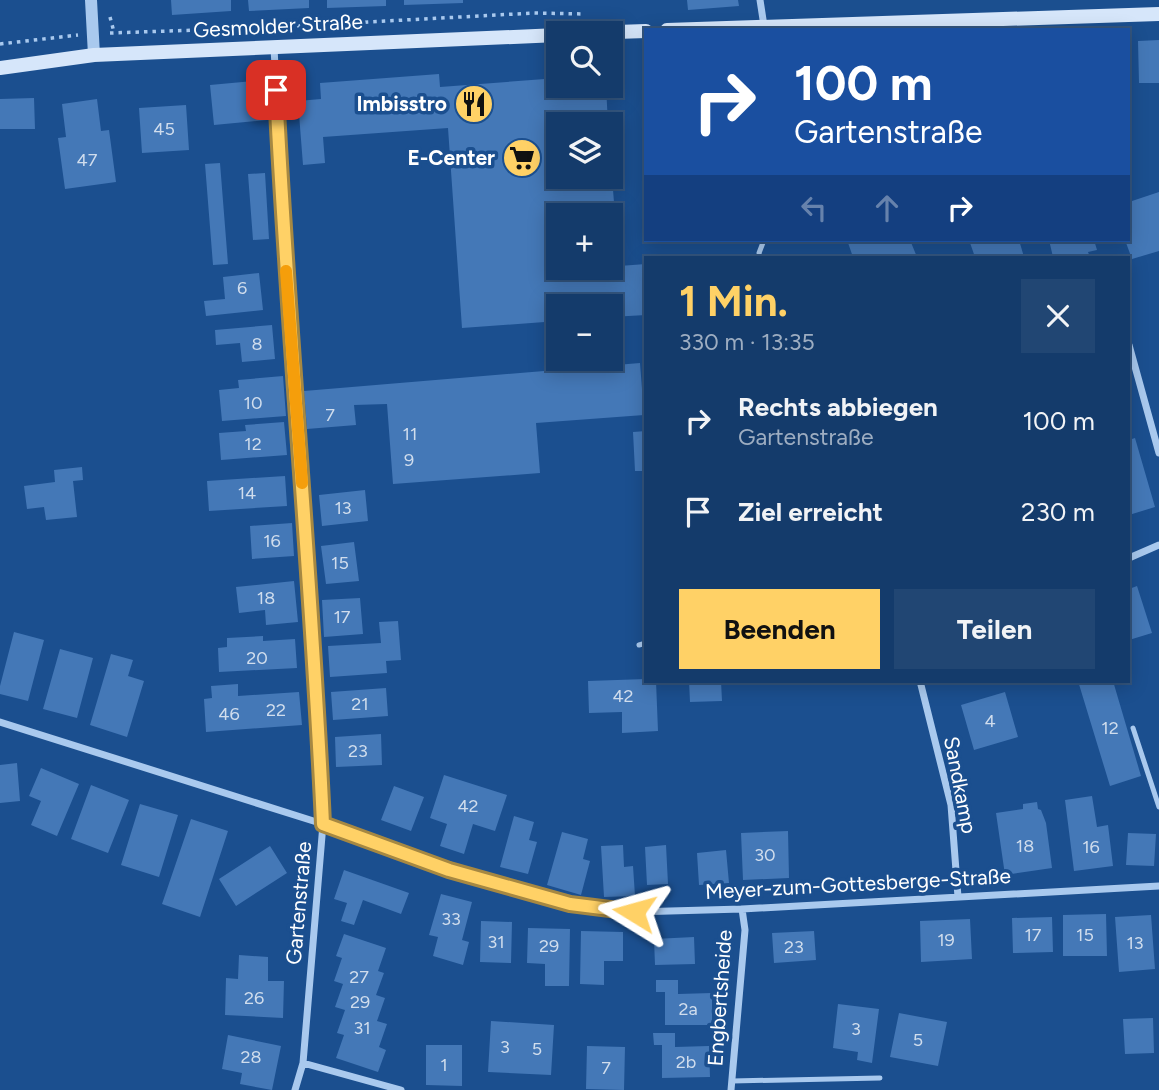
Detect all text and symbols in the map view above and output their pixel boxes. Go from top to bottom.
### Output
street label: Gesmolder Straße [192,9,363,42]
map controls [546,21,623,371]
button: search [546,21,623,98]
text: 100 m [794,53,933,112]
icon: right [679,56,770,147]
pin [246,60,306,120]
icon: arrive [257,71,295,109]
restaurant icon: Imbisstro [453,83,495,125]
place label: Imbisstro [356,91,447,116]
button: layers [546,112,623,189]
text: Gartenstraße [794,113,982,151]
house number: 45 [153,118,175,140]
supermarket icon: E-Center [501,137,543,179]
place label: E-Center [407,145,495,170]
house number: 47 [77,149,98,171]
icon: left [795,189,833,227]
icon: ahead [868,189,906,227]
icon: right [941,189,979,227]
button: + [546,203,623,280]
text: 1 Min. [679,276,788,327]
house number: 6 [237,277,247,299]
button: close [1021,279,1095,353]
button: − [546,294,623,371]
text: 330 m · 13:35 [679,328,815,356]
house number: 8 [251,333,263,355]
text: Rechts abbiegen [738,391,938,423]
house number: 10 [244,392,262,414]
icon: right [679,402,717,440]
house number: 7 [325,404,335,426]
text: 100 m [1022,405,1095,437]
house number: 11 [403,423,417,445]
text: Gartenstraße [738,423,873,451]
house number: 12 [244,433,262,455]
house number: 9 [404,449,414,471]
house number: 14 [238,482,256,504]
icon: arrive [679,493,717,531]
text: Ziel erreicht [738,496,883,528]
text: 230 m [1021,496,1095,528]
house number: 13 [334,497,352,519]
house number: 16 [263,530,281,552]
house number: 15 [331,552,349,574]
house number: 18 [257,587,275,609]
button: Beenden [679,589,880,669]
button: Teilen [894,589,1095,669]
house number: 17 [333,606,351,628]
house number: 20 [246,647,268,669]
house number: 42 [612,685,634,707]
house number: 21 [351,693,369,715]
house number: 22 [266,699,286,721]
house number: 46 [218,703,240,725]
house number: 4 [984,710,996,732]
house number: 12 [1101,717,1119,739]
street label: Sandkamp [939,734,982,836]
house number: 23 [348,740,368,762]
house number: 42 [457,795,479,817]
house number: 18 [1016,835,1034,857]
house number: 16 [1082,836,1100,858]
street label: Gartenstraße [281,840,316,966]
house number: 30 [754,844,776,866]
street label: Meyer-zum-Gottesberge-Straße [704,863,1012,904]
position arrow [597,875,671,949]
house number: 33 [441,908,461,930]
house number: 17 [1024,924,1042,946]
house number: 15 [1076,924,1094,946]
street label: Engbertsheide [702,929,737,1067]
house number: 19 [937,929,955,951]
house number: 31 [487,931,505,953]
house number: 13 [1126,932,1144,954]
house number: 29 [539,935,559,957]
house number: 23 [784,936,804,958]
house number: 27 [349,966,369,988]
house number: 26 [244,987,264,1009]
house number: 29 [350,991,370,1013]
house number: 2a [678,998,698,1020]
house number: 31 [353,1017,371,1039]
house number: 3 [851,1018,861,1040]
house number: 5 [913,1029,923,1051]
house number: 3 [500,1036,510,1058]
house number: 5 [532,1038,542,1060]
house number: 28 [240,1046,262,1068]
house number: 2b [676,1051,696,1073]
house number: 1 [440,1054,448,1076]
house number: 7 [601,1057,611,1079]

